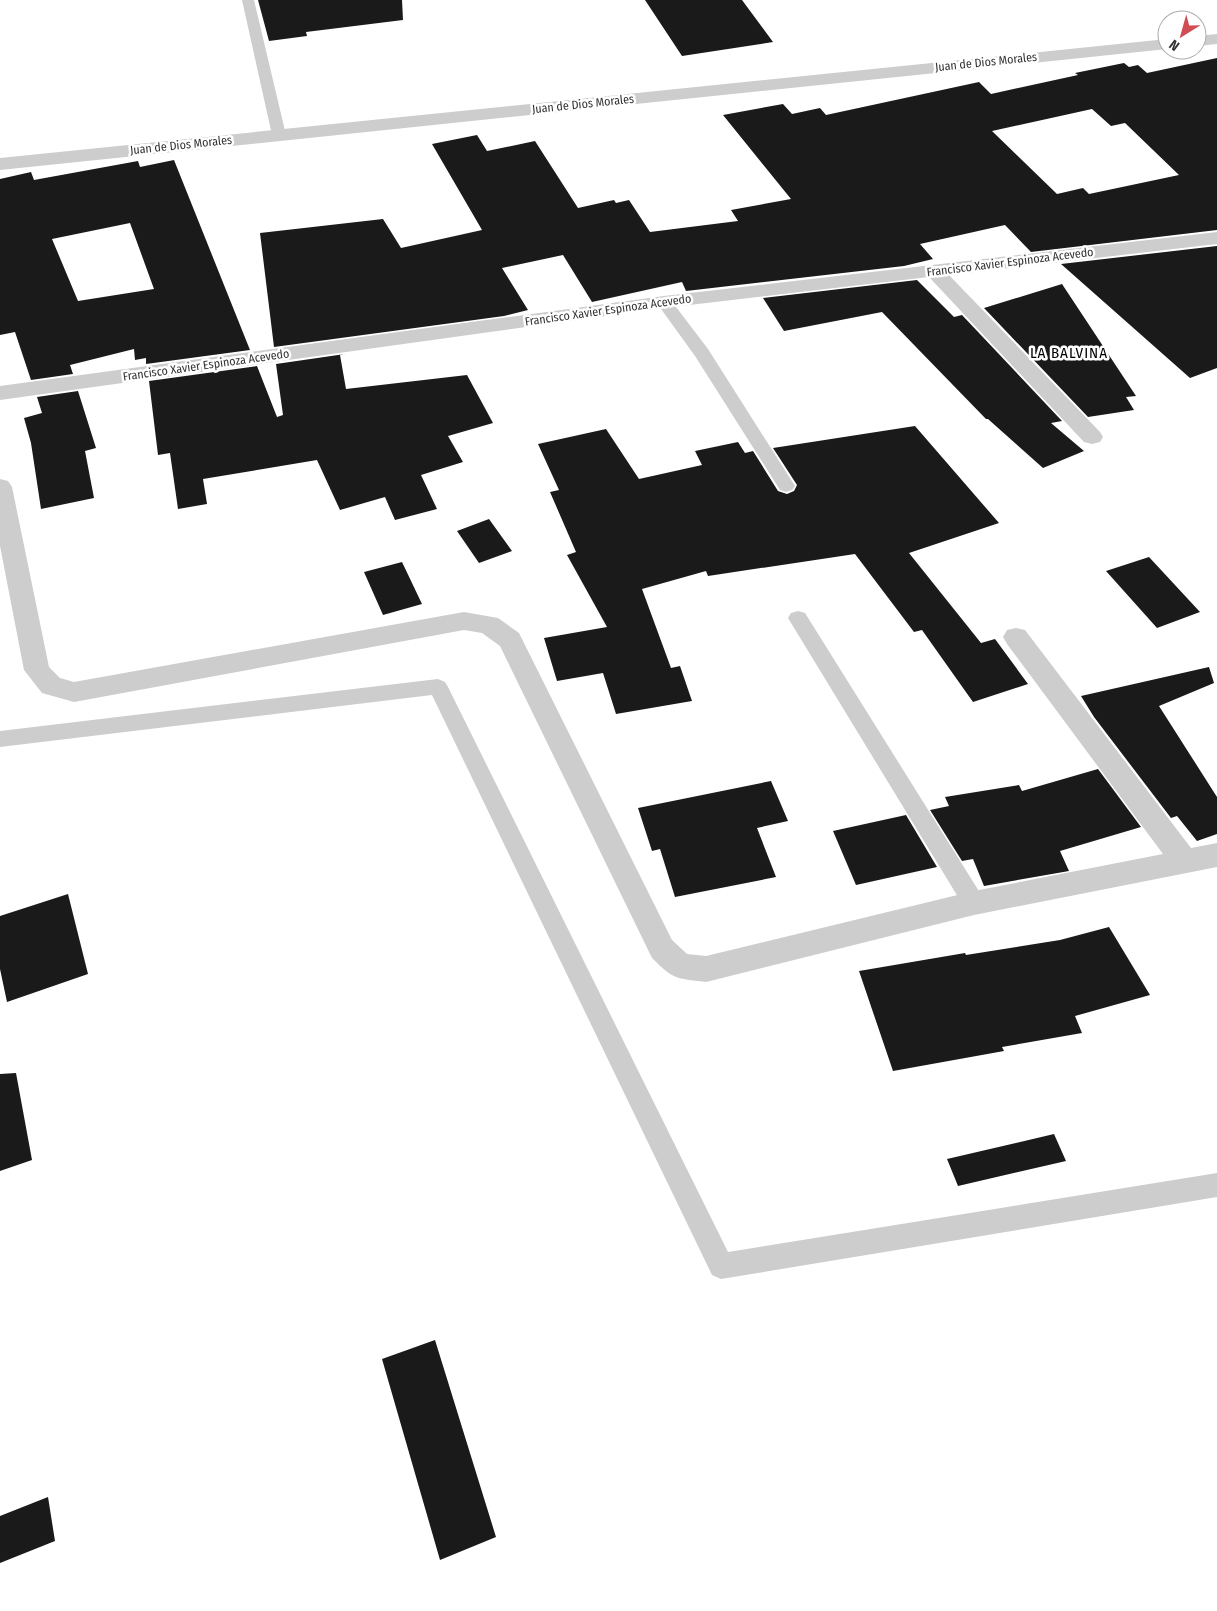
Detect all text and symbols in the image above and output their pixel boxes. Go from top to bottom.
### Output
north arrow [1157,10,1207,60]
text: N [1166,36,1183,54]
street label: Juan de Dios Morales [934,50,1038,74]
street label: Juan de Dios Morales [531,92,635,116]
street label: Juan de Dios Morales [129,133,233,157]
street label: Francisco Xavier Espinoza Acevedo [926,245,1094,279]
street label: Francisco Xavier Espinoza Acevedo [524,291,692,329]
district label: LA BALVINA [1030,344,1108,362]
street label: Francisco Xavier Espinoza Acevedo [122,346,290,384]

